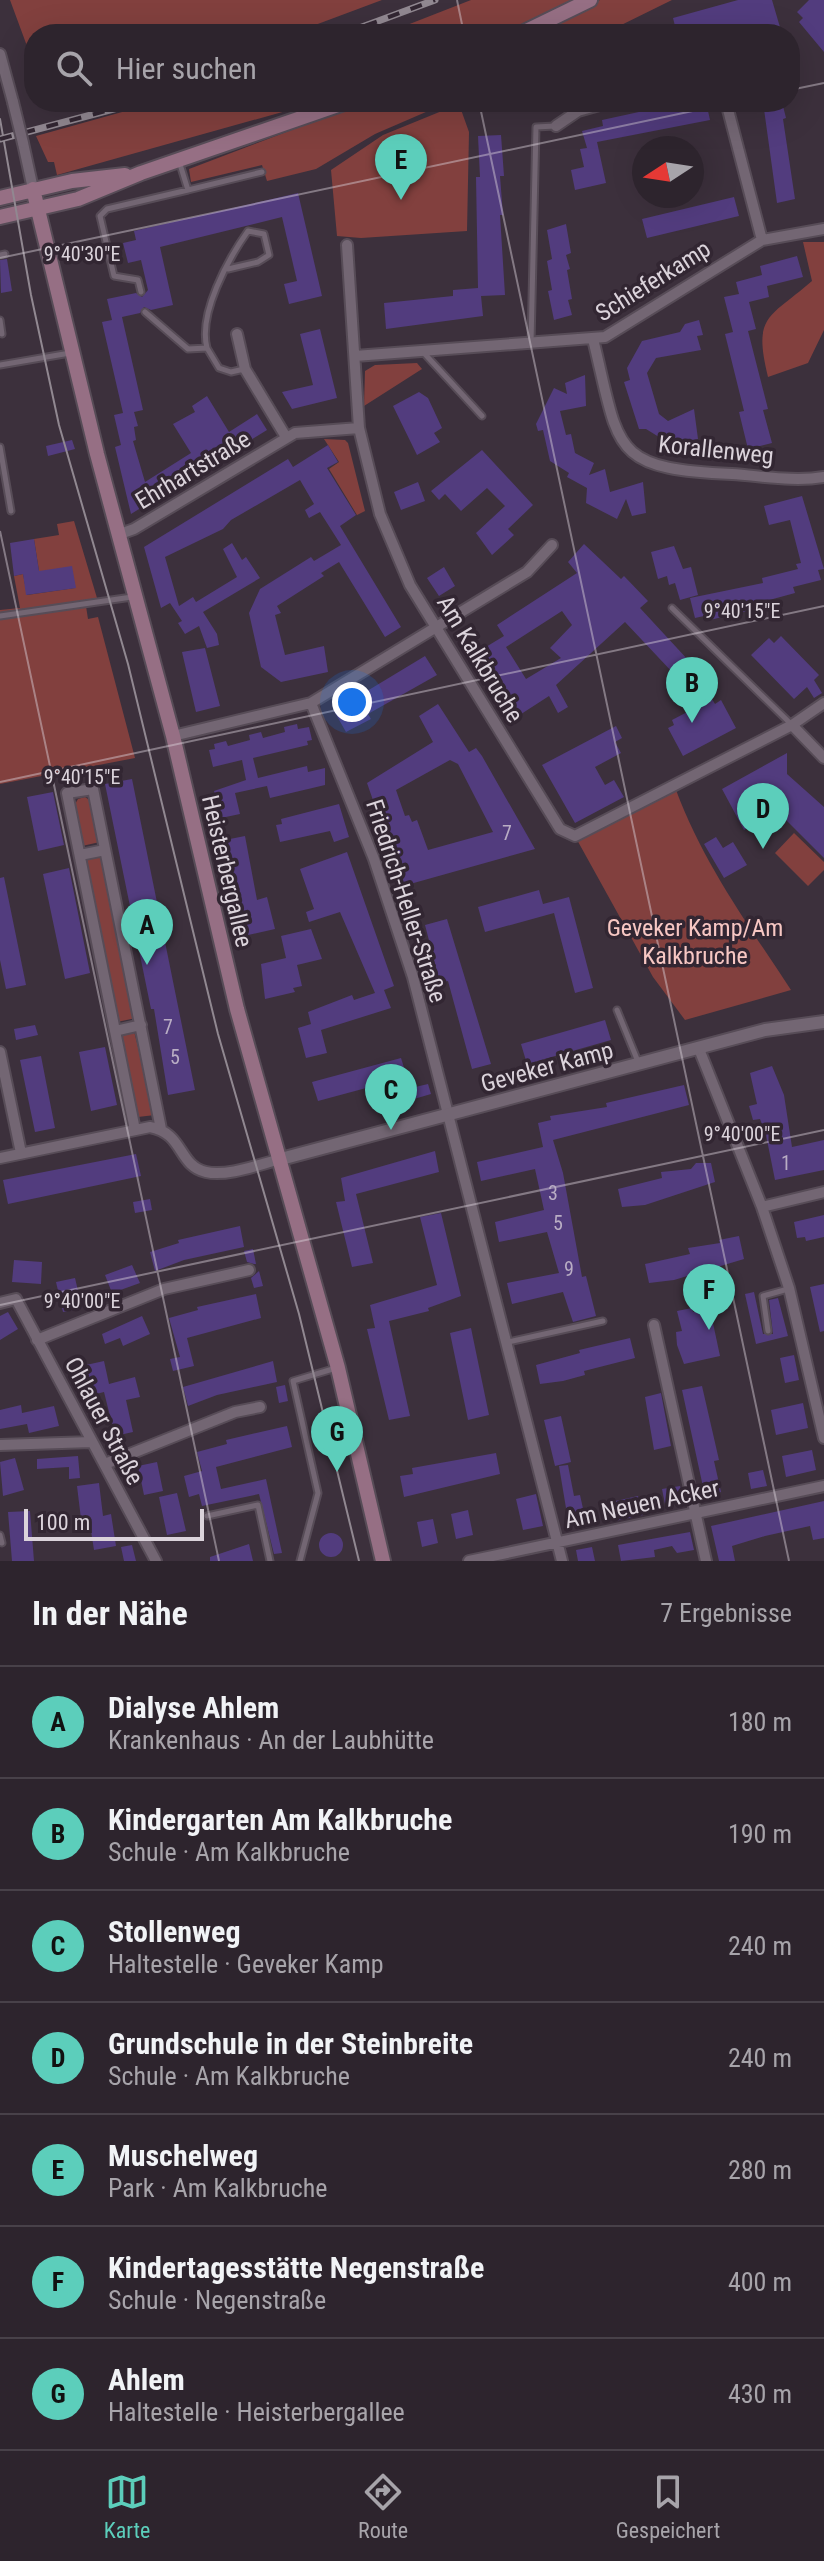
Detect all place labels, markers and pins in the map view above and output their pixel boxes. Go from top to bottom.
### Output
pin: E [375,134,427,200]
pin: B [666,657,718,723]
pin: D [737,783,789,849]
pin: A [121,899,173,965]
pin: C [365,1064,417,1130]
pin: F [683,1264,735,1330]
pin: G [311,1406,363,1472]

